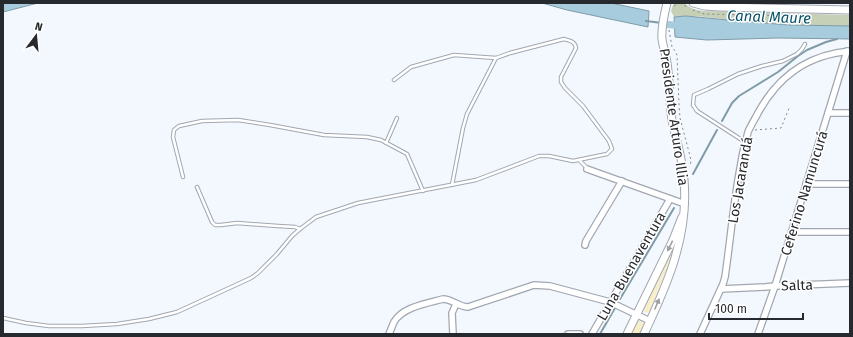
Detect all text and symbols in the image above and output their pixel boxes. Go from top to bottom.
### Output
water label: Canal Maure [727,7,811,27]
north arrow [16,16,56,56]
text: N [33,20,44,34]
street label: Presidente Arturo Illia [655,47,692,187]
street label: Ceferino Namuncurá [777,129,832,258]
street label: Los Jacarandá [724,135,756,225]
street label: Luna Buenaventura [593,209,669,324]
one-way arrow [667,240,673,252]
street label: Salta [781,276,813,295]
scale bar [709,295,803,321]
one-way arrow [655,297,661,309]
text: 100 m [715,302,747,316]

